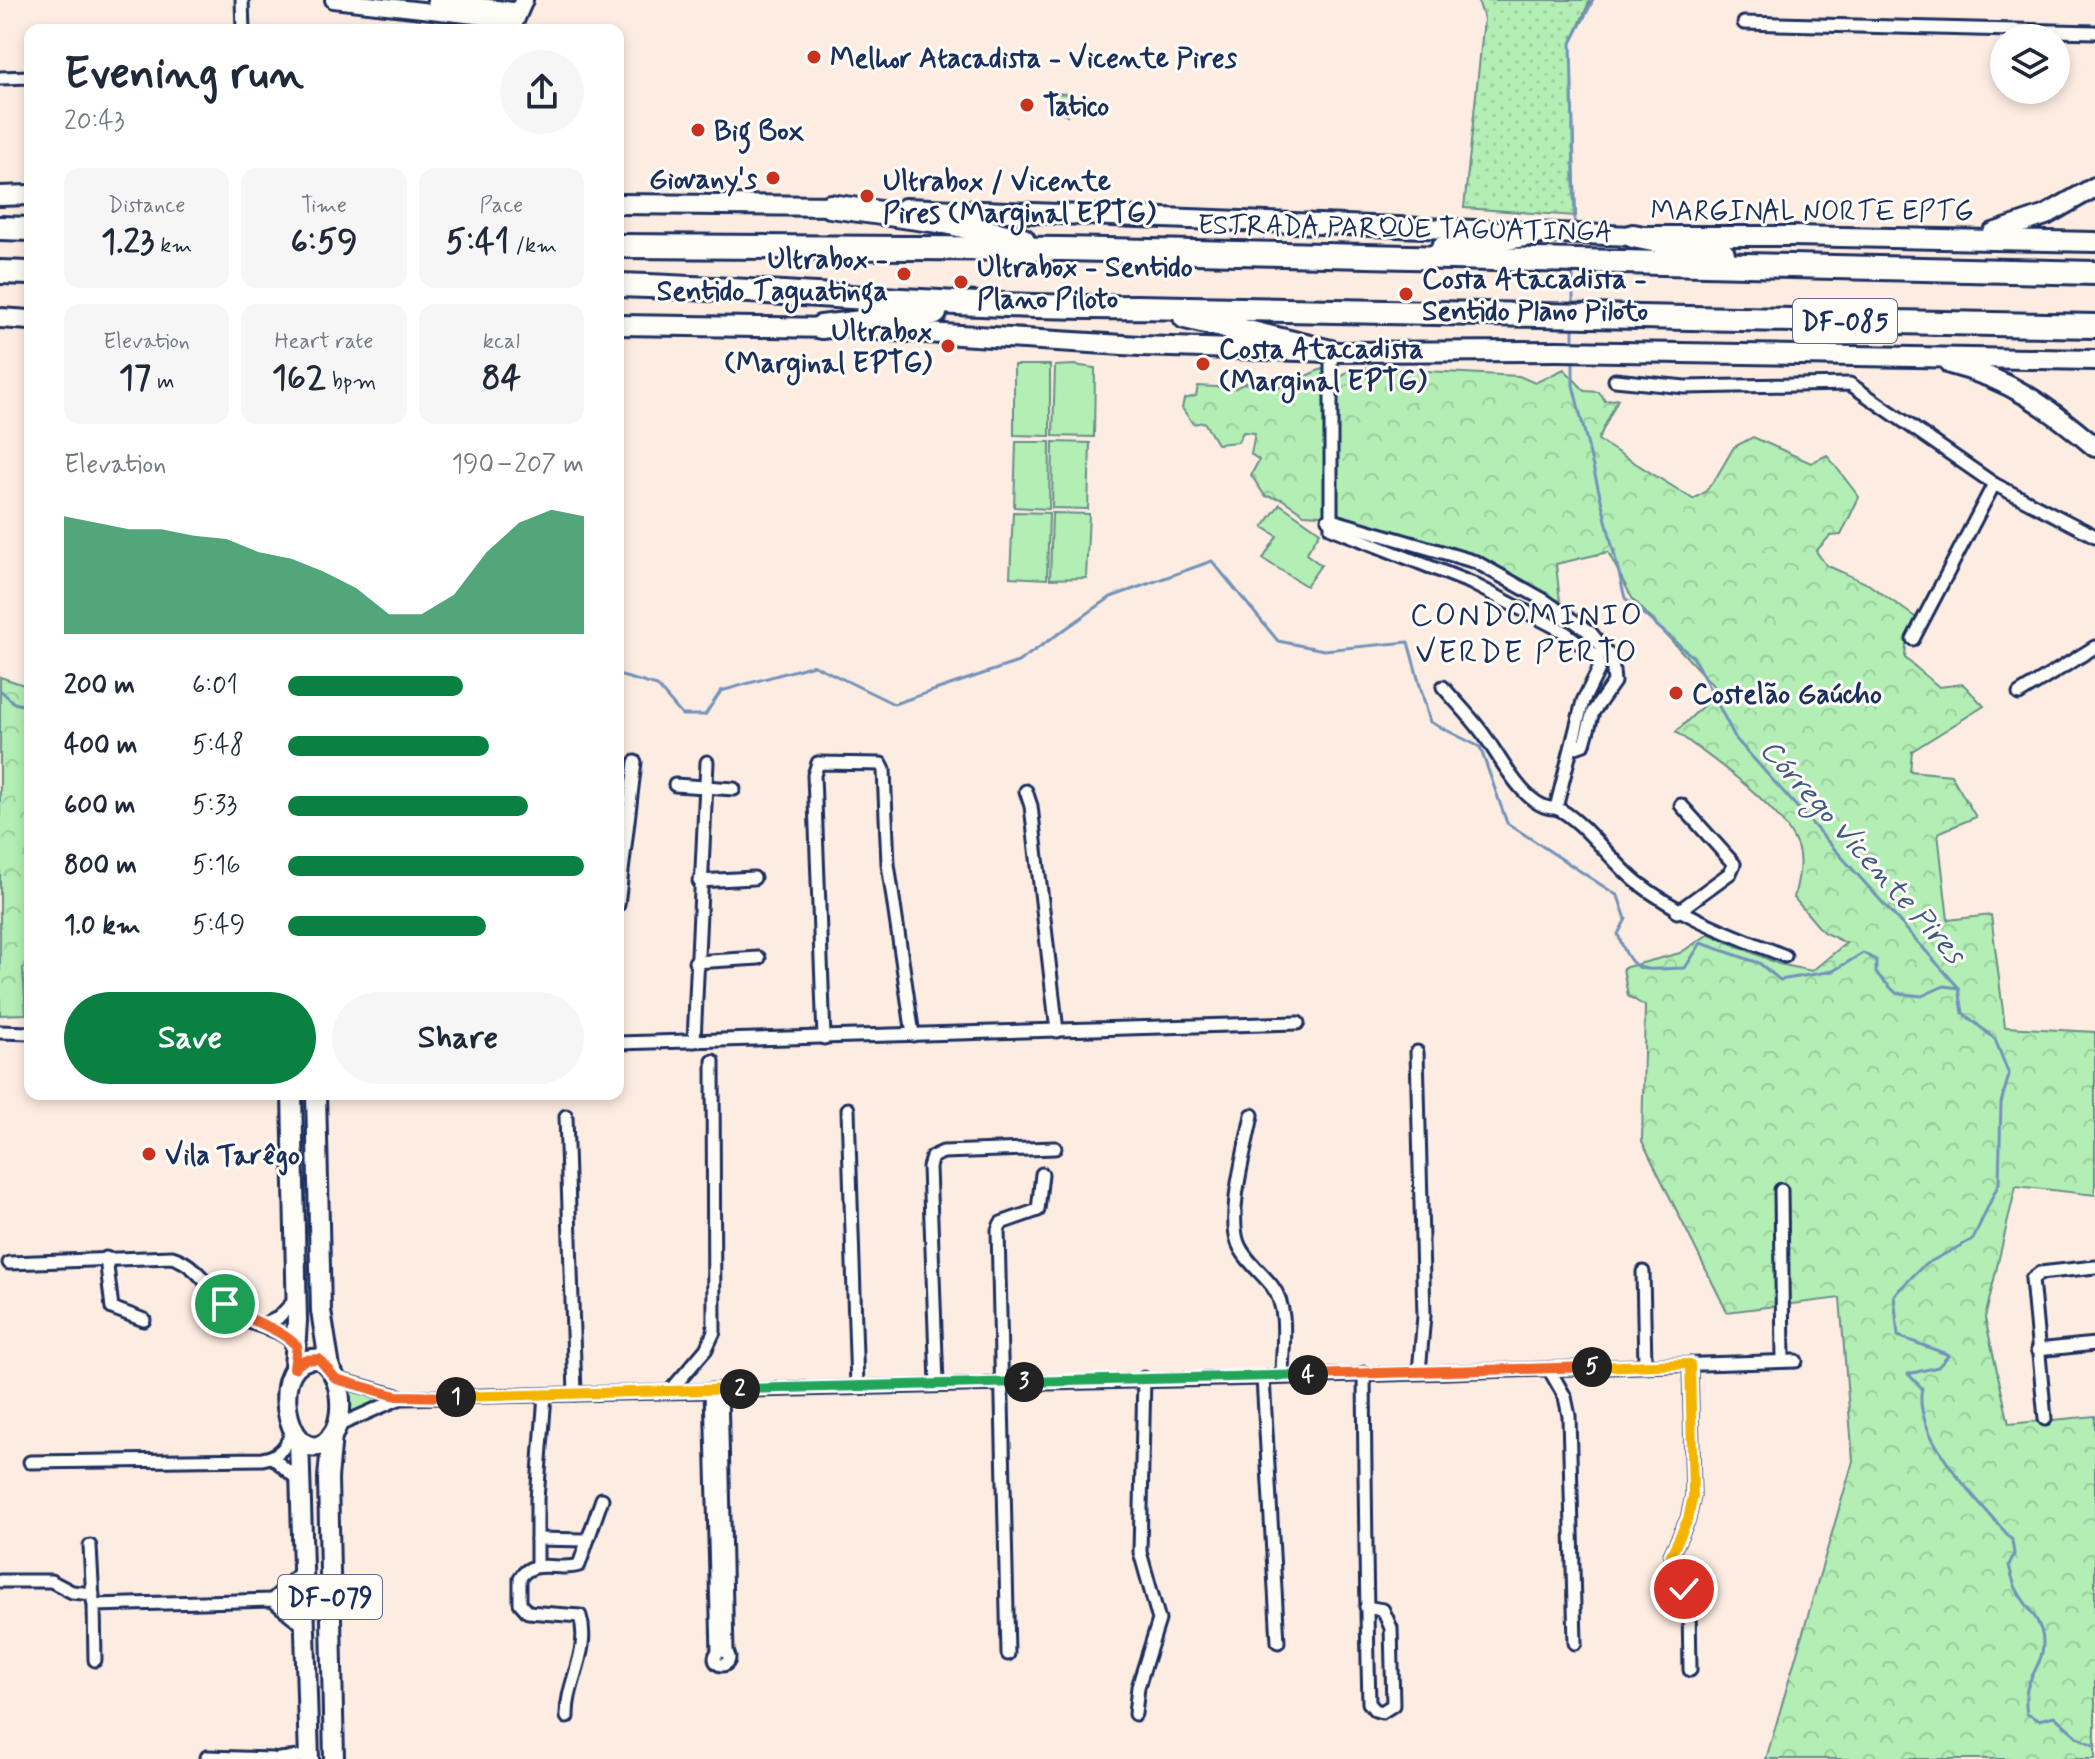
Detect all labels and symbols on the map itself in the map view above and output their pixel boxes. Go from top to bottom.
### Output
place label: Melhor Atacadista - Vicente Pires [830,41,1238,78]
marker: Melhor Atacadista - Vicente Pires [805,48,823,66]
place label: Tatico [1043,89,1109,126]
marker: Tatico [1018,96,1036,114]
place label: Big Box [714,114,805,154]
marker: Big Box [689,121,707,139]
place label: Giovany's [649,162,758,199]
place label: Ultrabox / Vicente Pires (Marginal EPTG) [883,164,1156,236]
marker: Giovany's [764,169,782,187]
marker: Ultrabox / Vicente Pires (Marginal EPTG) [858,187,876,205]
street label: MARGINAL NORTE EPTG [1650,194,1974,231]
street label: ESTRADA PARQUE TAGUATINGA [1197,207,1613,252]
place label: Ultrabox - Sentido Taguatinga [657,242,888,314]
place label: Ultrabox - Sentido Plano Piloto [977,250,1193,319]
place label: Costa Atacadista - Sentido Plano Piloto [1422,262,1648,331]
marker: Ultrabox - Sentido Taguatinga [895,265,913,283]
marker: Ultrabox - Sentido Plano Piloto [952,273,970,291]
marker: Costa Atacadista - Sentido Plano Piloto [1397,285,1415,303]
road number: DF-085 [1793,299,1897,343]
place label: Ultrabox (Marginal EPTG) [724,314,932,386]
place label: Costa Atacadista (Marginal EPTG) [1219,332,1427,404]
marker: Ultrabox (Marginal EPTG) [939,337,957,355]
marker: Costa Atacadista (Marginal EPTG) [1194,355,1212,373]
district label: CONDOMINIO VERDE PERTO [1410,595,1644,674]
place label: Costelão Gaúcho [1692,677,1882,714]
marker: Costelão Gaúcho [1667,684,1685,702]
water label: Córrego Vicente Pires [1748,731,1975,977]
place label: Vila Tarêgo [165,1138,300,1176]
marker: Vila Tarêgo [140,1145,158,1163]
pin [191,1270,259,1338]
pin: 5 [1572,1347,1612,1387]
pin: 4 [1288,1355,1328,1395]
pin: 3 [1004,1362,1044,1402]
pin: 2 [720,1369,760,1409]
pin: 1 [436,1377,476,1417]
pin [1650,1555,1718,1623]
road number: DF-079 [278,1575,382,1619]

